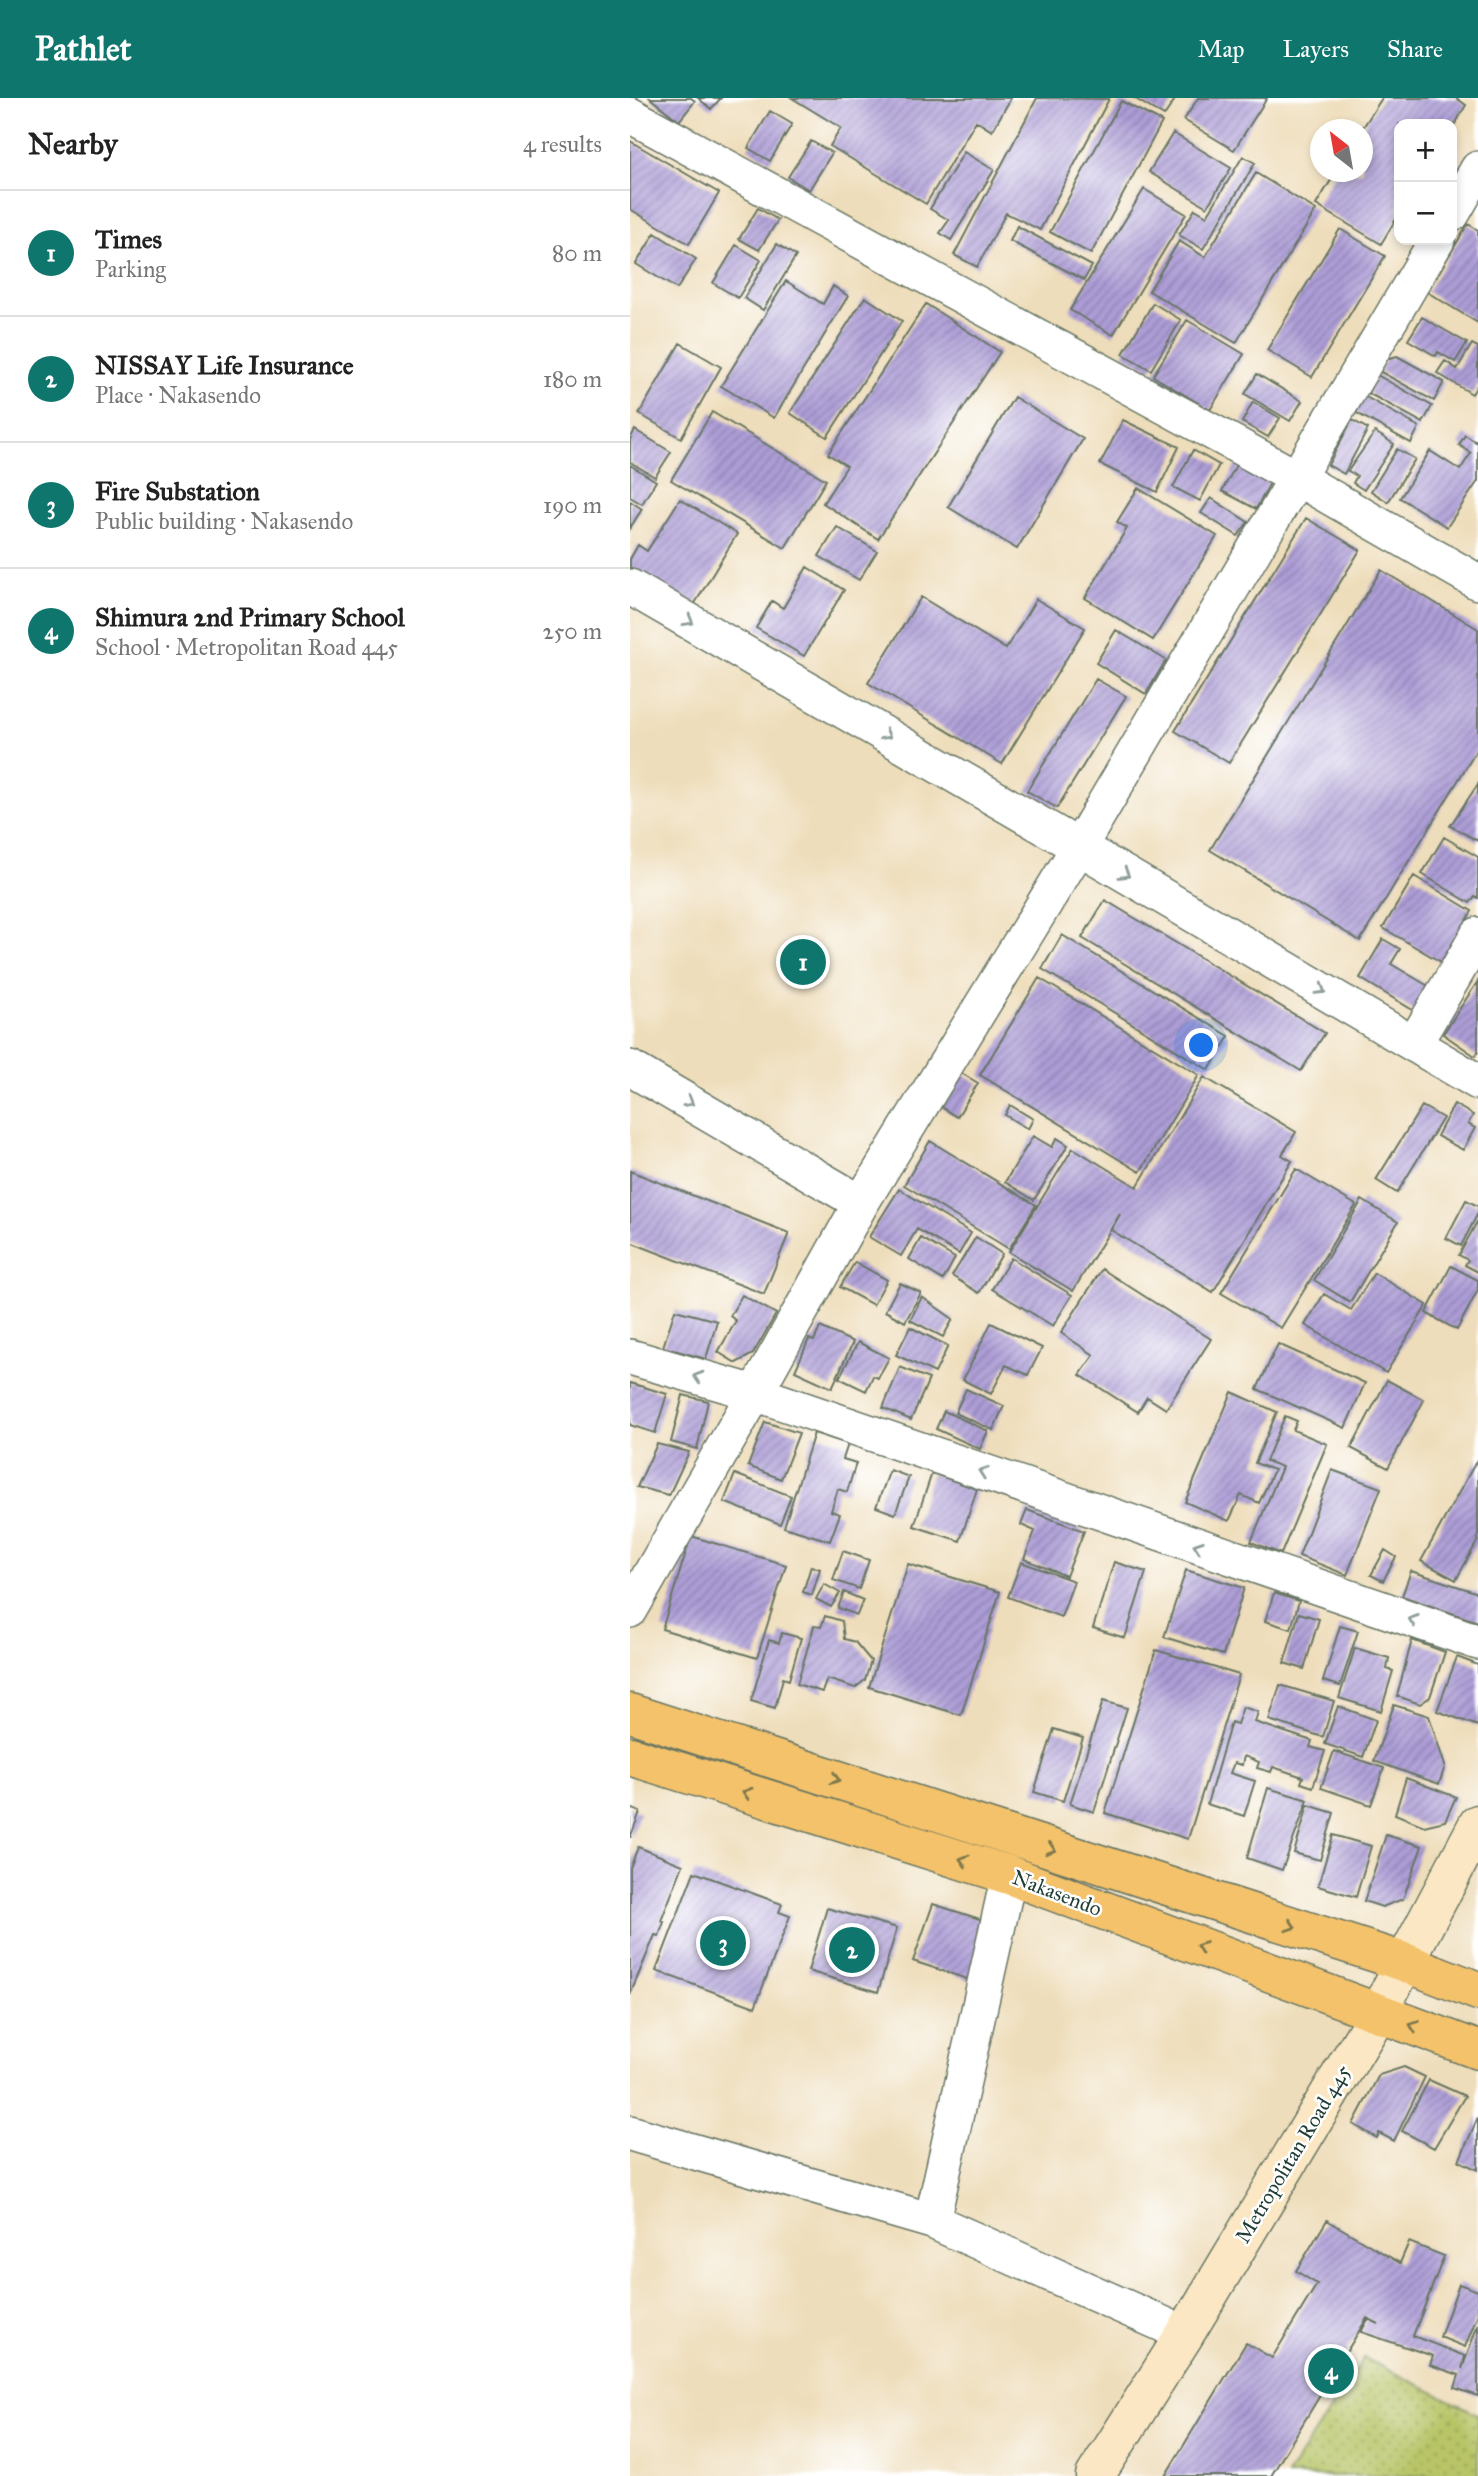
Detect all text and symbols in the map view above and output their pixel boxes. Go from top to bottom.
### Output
text: Pathlet [35,29,132,69]
text: Map [1198,34,1245,64]
text: Layers [1283,34,1349,64]
text: Share [1387,34,1443,64]
north arrow [1310,119,1373,182]
map controls [1394,119,1457,245]
button: + [1394,119,1457,182]
text: Nearby [28,126,118,162]
text: 4 results [523,130,602,158]
button: − [1394,182,1457,245]
text: Times [95,223,162,255]
text: 1 [46,239,56,267]
text: 80 m [552,239,602,267]
text: Parking [95,255,166,283]
text: NISSAY Life Insurance [95,349,354,381]
text: 2 [45,365,57,393]
text: 180 m [543,365,602,393]
text: Place · Nakasendo [95,381,261,409]
text: Fire Substation [95,475,260,507]
text: 3 [46,491,56,519]
text: 190 m [543,491,602,519]
text: Public building · Nakasendo [95,507,353,535]
text: Shimura 2nd Primary School [95,601,405,633]
one-way arrow [682,613,694,626]
text: 4 [45,617,57,645]
text: 250 m [542,617,602,645]
text: School · Metropolitan Road 445 [95,633,398,661]
one-way arrow [879,727,891,740]
one-way arrow [1118,866,1130,879]
pin: 1 [780,936,826,988]
one-way arrow [1313,981,1326,994]
your location [1184,1028,1218,1062]
one-way arrow [681,1094,694,1107]
one-way arrow [692,1370,704,1385]
one-way arrow [978,1466,990,1480]
one-way arrow [1193,1540,1205,1554]
one-way arrow [1408,1614,1420,1628]
one-way arrow [828,1771,841,1785]
one-way arrow [741,1786,753,1801]
one-way arrow [1045,1841,1057,1855]
one-way arrow [958,1854,970,1869]
street label: Nakasendo [1009,1864,1106,1922]
pin: 3 [700,1917,746,1969]
one-way arrow [1285,1918,1297,1932]
pin: 2 [829,1924,875,1976]
one-way arrow [1195,1941,1207,1955]
one-way arrow [1408,2020,1420,2034]
street label: Metropolitan Road 445 [1230,2060,1357,2248]
pin: 4 [1308,2345,1354,2397]

